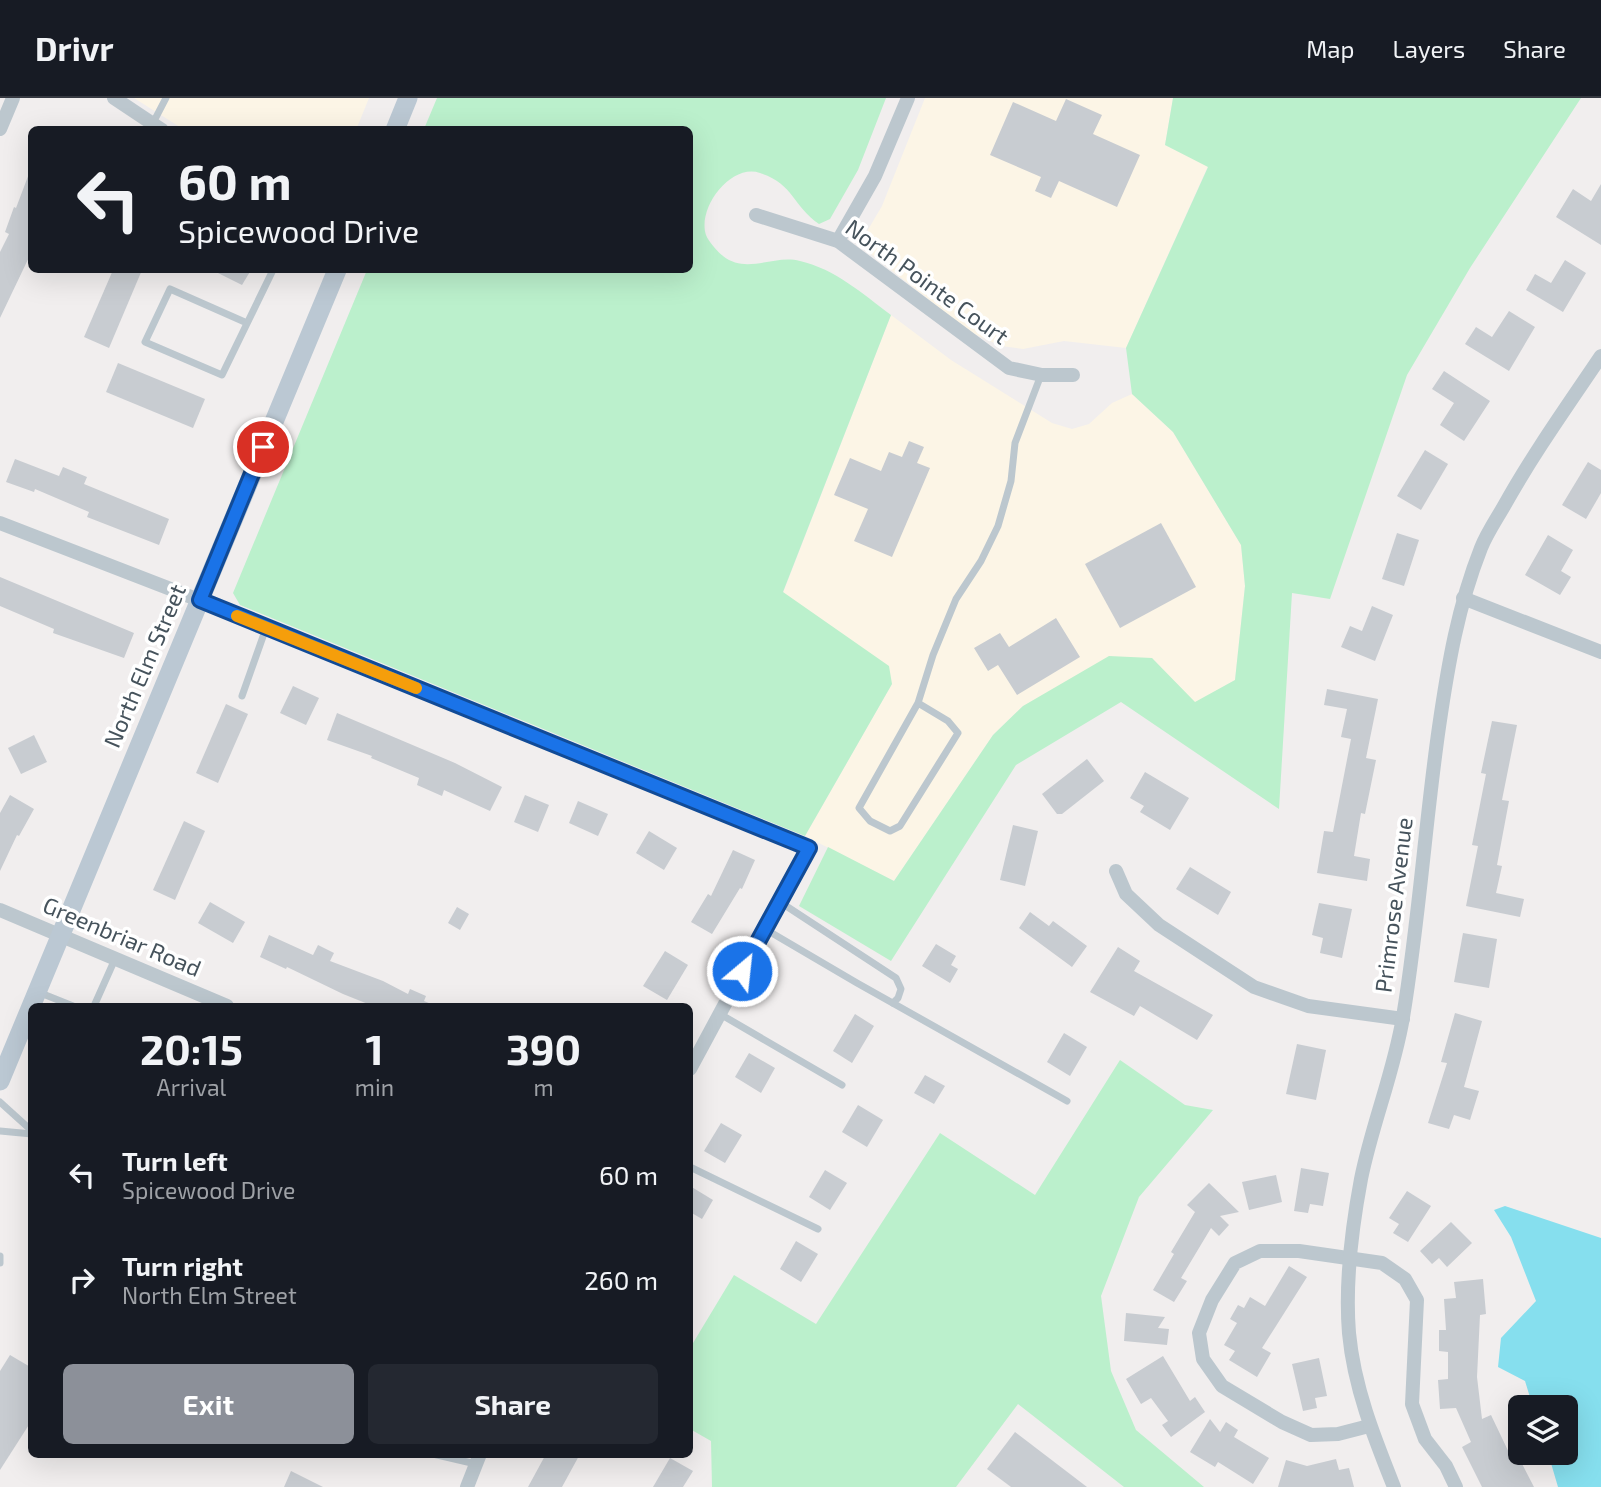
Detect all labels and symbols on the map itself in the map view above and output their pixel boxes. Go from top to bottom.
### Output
street label: North Pointe Court [841,213,1015,350]
pin [233,417,293,477]
street label: North Elm Street [97,580,191,751]
street label: Primrose Avenue [1368,816,1418,994]
street label: Greenbriar Road [39,890,206,982]
position arrow [705,934,779,1008]

